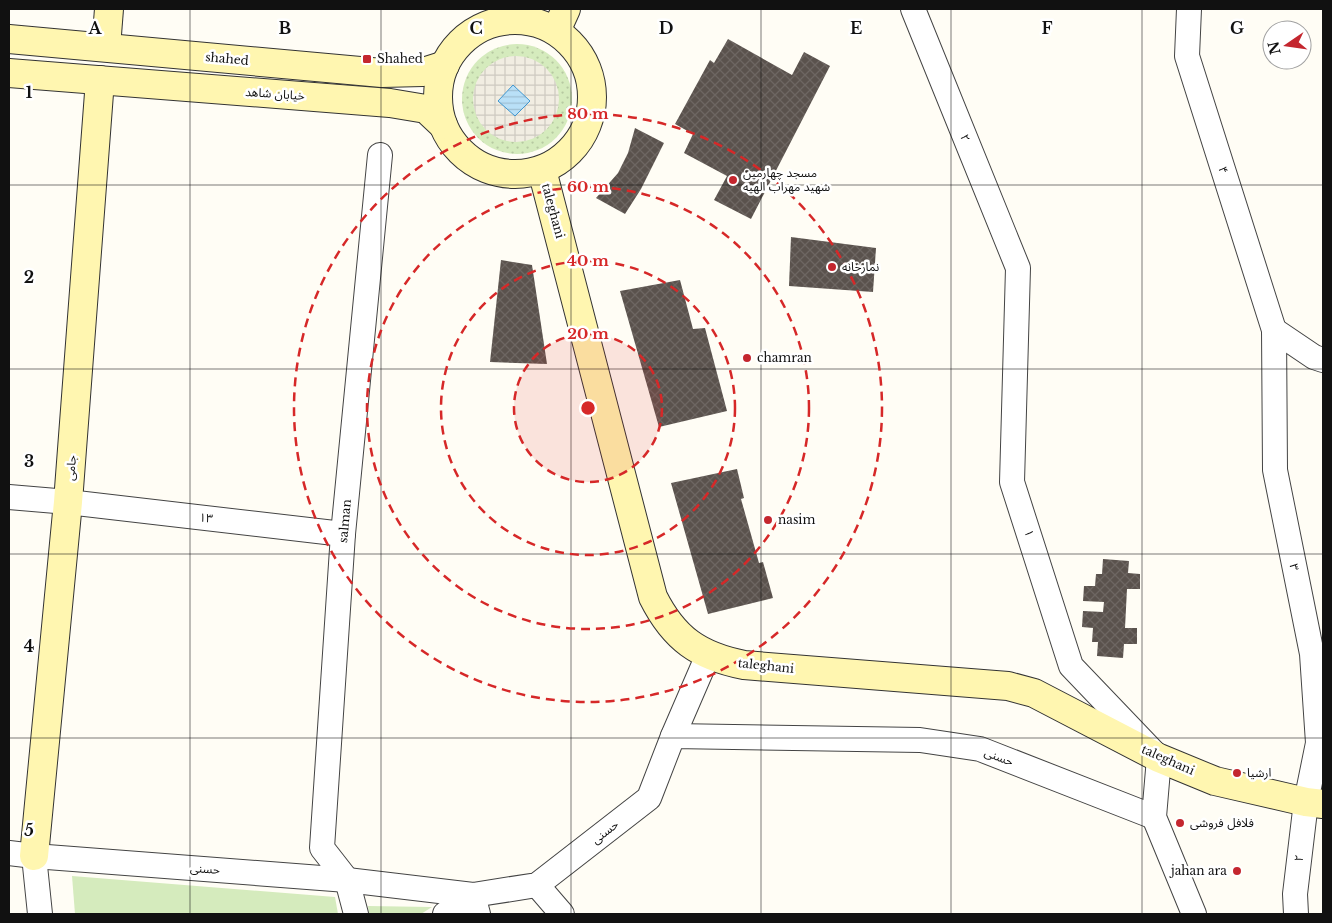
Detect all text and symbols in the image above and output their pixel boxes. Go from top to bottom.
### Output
text: A [88,18,103,38]
text: B [279,18,292,38]
text: C [469,18,483,38]
text: D [659,18,673,38]
text: E [850,18,862,38]
text: F [1041,18,1053,38]
text: G [1230,18,1244,38]
north arrow [1262,20,1312,70]
text: N [1264,39,1285,56]
street label: shahed [205,49,249,68]
place label: Shahed [377,51,423,66]
marker: Shahed [361,53,373,65]
text: 1 [26,82,33,102]
street label: خیابان شاهد [245,84,305,103]
text: 80 m [567,104,609,123]
street label: ۲ [957,132,974,144]
street label: ۴ [1215,164,1232,175]
place label: مسجد چهارمین شهید مهراب الهیه [743,165,830,194]
marker: مسجد چهارمین شهید مهراب الهیه [727,174,739,186]
text: 60 m [567,177,609,196]
street label: taleghani [539,182,568,240]
text: 40 m [567,251,609,270]
place label: نمازخانه [842,259,879,274]
marker: نمازخانه [826,261,838,273]
text: 2 [24,267,34,287]
text: 20 m [567,324,609,343]
place label: chamran [757,350,812,365]
marker: chamran [741,352,753,364]
centre of rings [579,399,597,417]
text: 3 [24,451,34,471]
street label: جامی [62,455,79,481]
street label: salman [335,498,354,543]
street label: ۱۳ [198,509,214,526]
place label: nasim [778,512,815,527]
marker: nasim [762,514,774,526]
street label: ۱ [1021,527,1038,538]
street label: ۳ [1286,562,1303,572]
text: 4 [24,636,34,656]
street label: taleghani [737,655,795,676]
street label: taleghani [1139,741,1197,778]
street label: حسنی [982,744,1016,769]
place label: ارشیا [1247,765,1271,780]
marker: ارشیا [1231,767,1243,779]
place label: فلافل فروشی [1190,815,1254,830]
street label: حسنی [588,816,621,847]
marker: فلافل فروشی [1174,817,1186,829]
text: 5 [24,820,34,840]
street label: ۲ [1291,854,1306,862]
street label: حسنی [189,860,221,877]
place label: jahan ara [1169,863,1227,878]
marker: jahan ara [1231,865,1243,877]

